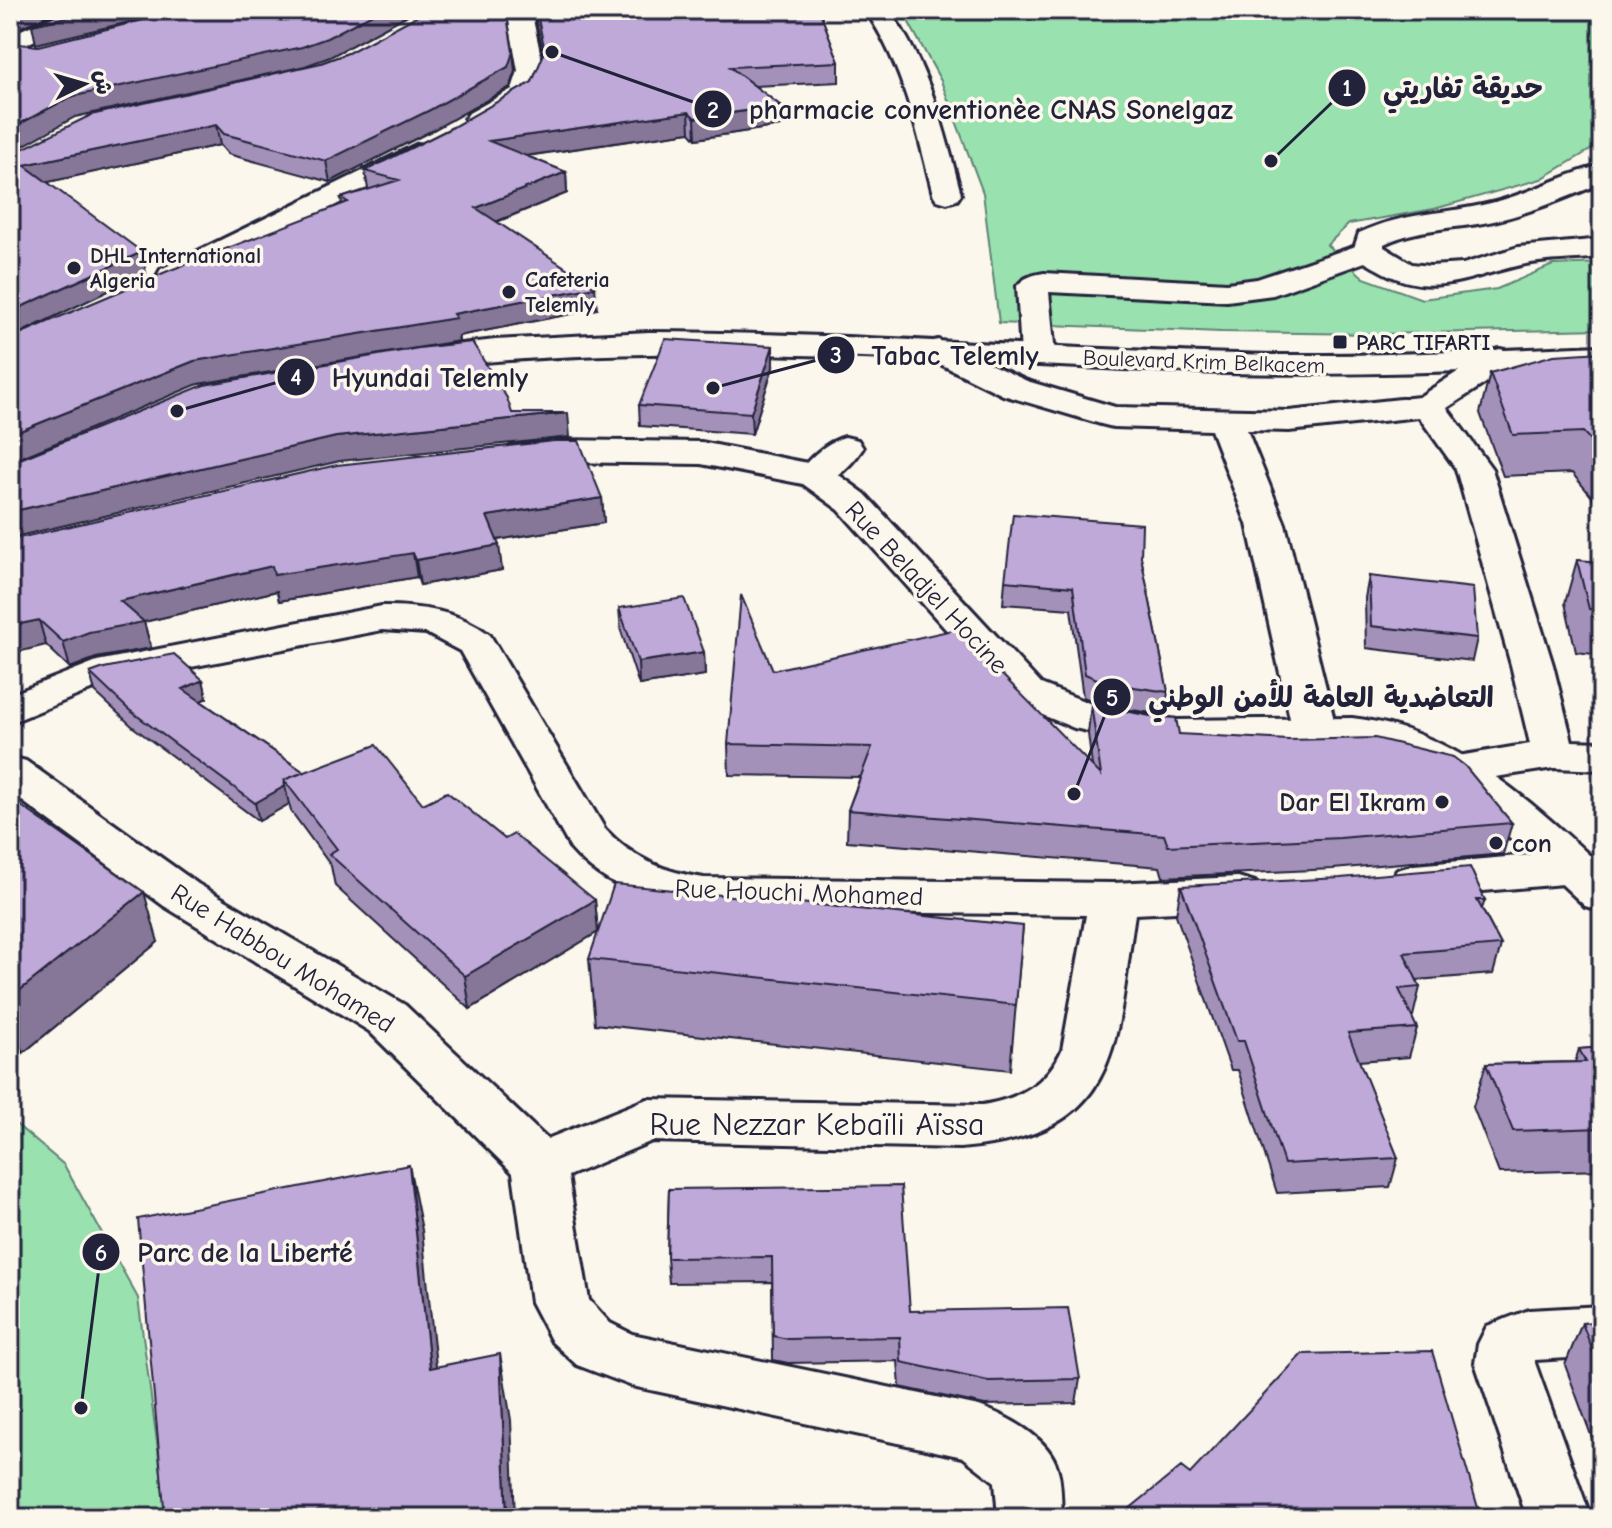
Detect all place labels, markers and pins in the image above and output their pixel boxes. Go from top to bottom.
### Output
callout: حديقة تفاريتي [1327,62,1559,114]
callout: pharmacie conventionèe CNAS Sonelgaz [693,83,1249,135]
place label: DHL International Algeria [90,243,261,294]
marker: DHL International Algeria [65,259,83,277]
place label: Cafeteria Telemly [525,267,610,318]
marker: Cafeteria Telemly [500,283,518,301]
callout: Tabac Telemly [816,329,1055,381]
place label: PARC TIFARTI [1356,330,1491,356]
marker: PARC TIFARTI [1331,333,1349,351]
callout: Hyundai Telemly [276,351,544,403]
callout: التعاضدية العامة للأمن الوطني [1092,671,1509,723]
place label: Dar El Ikram [1279,788,1426,818]
marker: Dar El Ikram [1433,793,1451,811]
place label: con [1512,829,1552,859]
marker: con [1487,834,1505,852]
callout: Parc de la Liberté [81,1226,369,1278]

